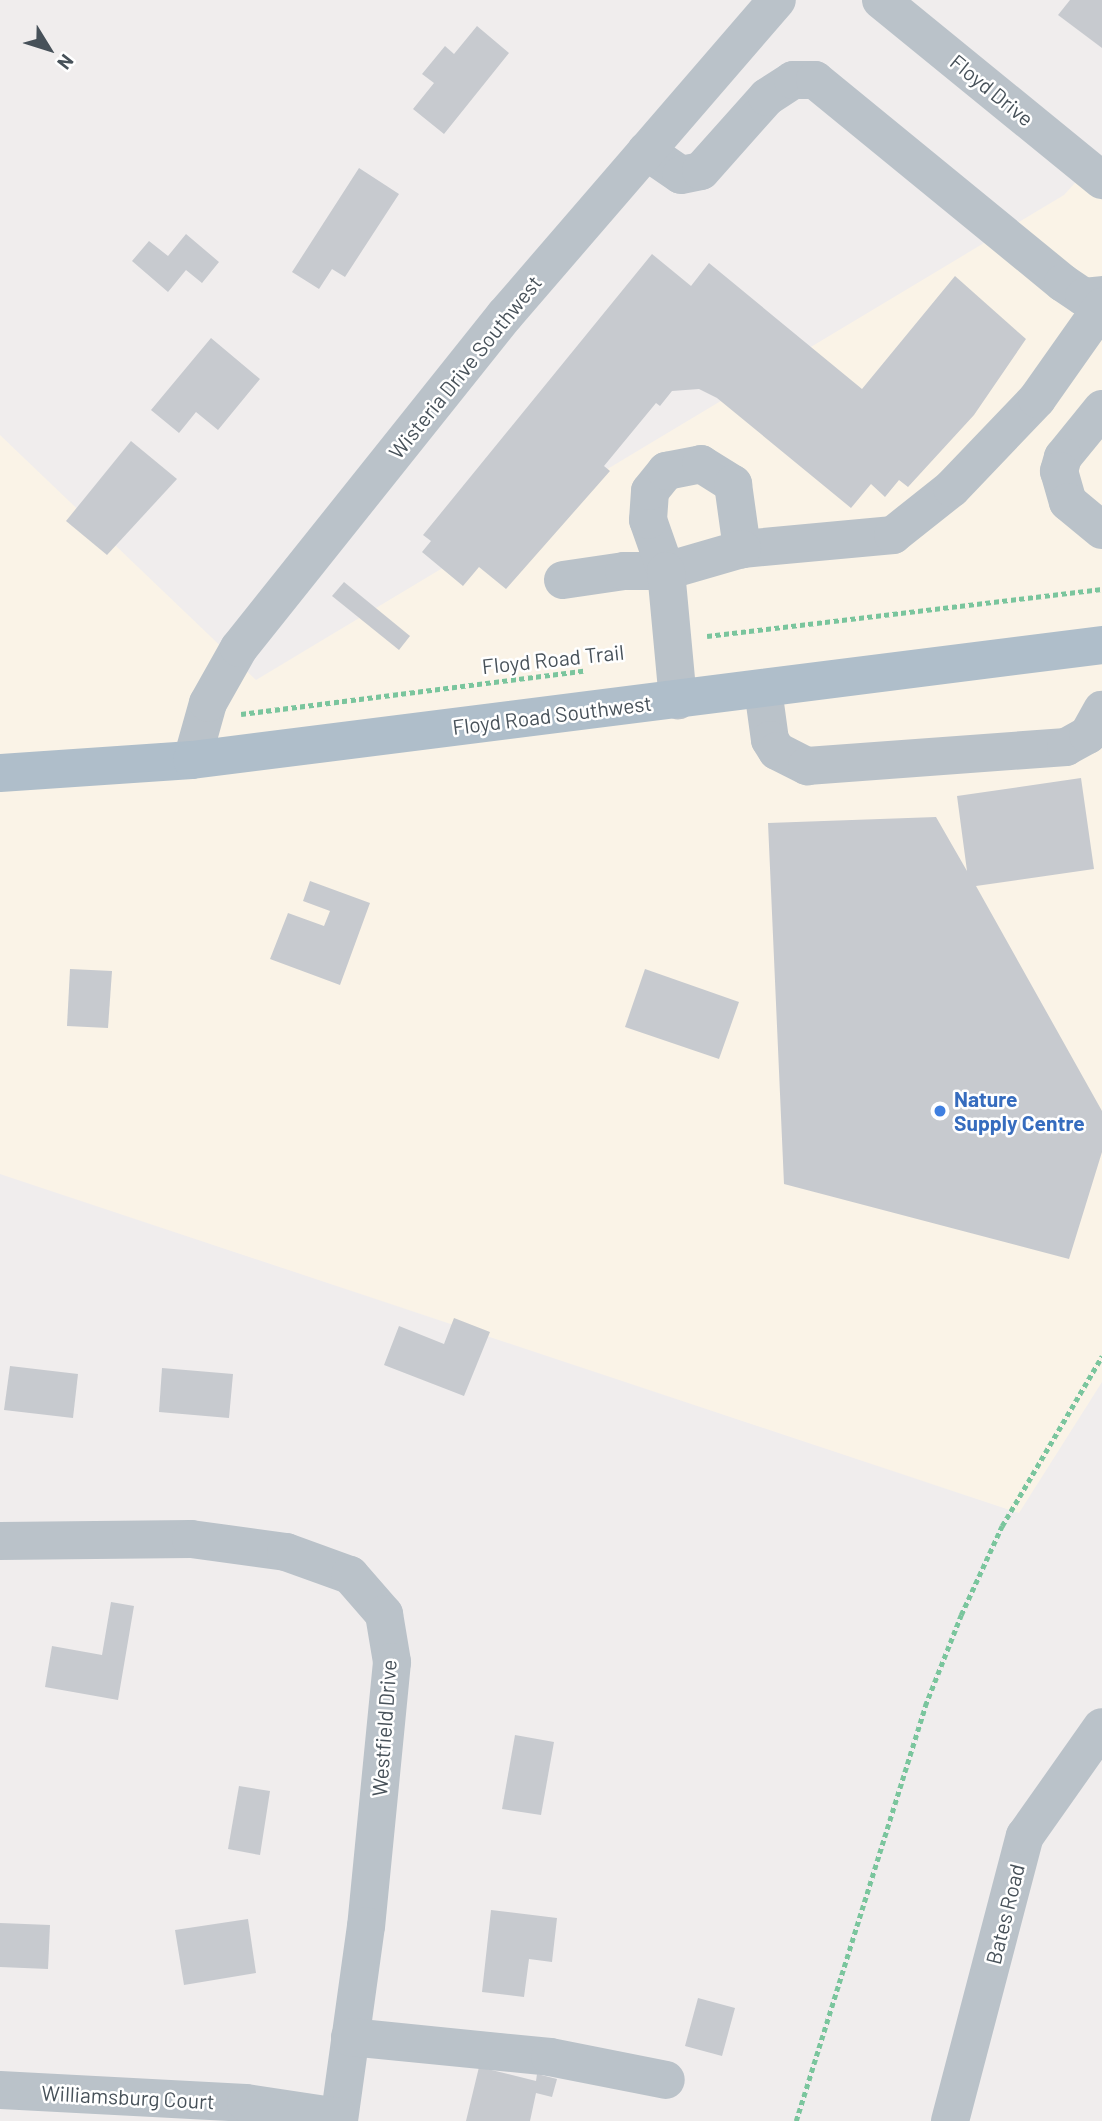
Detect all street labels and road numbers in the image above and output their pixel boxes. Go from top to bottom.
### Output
street label: Floyd Drive [945,49,1039,131]
street label: Wisteria Drive Southwest [383,270,547,464]
street label: Floyd Road Trail [481,639,625,679]
street label: Floyd Road Southwest [451,690,653,740]
street label: Westfield Drive [367,1659,401,1797]
street label: Bates Road [980,1861,1030,1967]
street label: Williamsburg Court [41,2080,215,2114]

